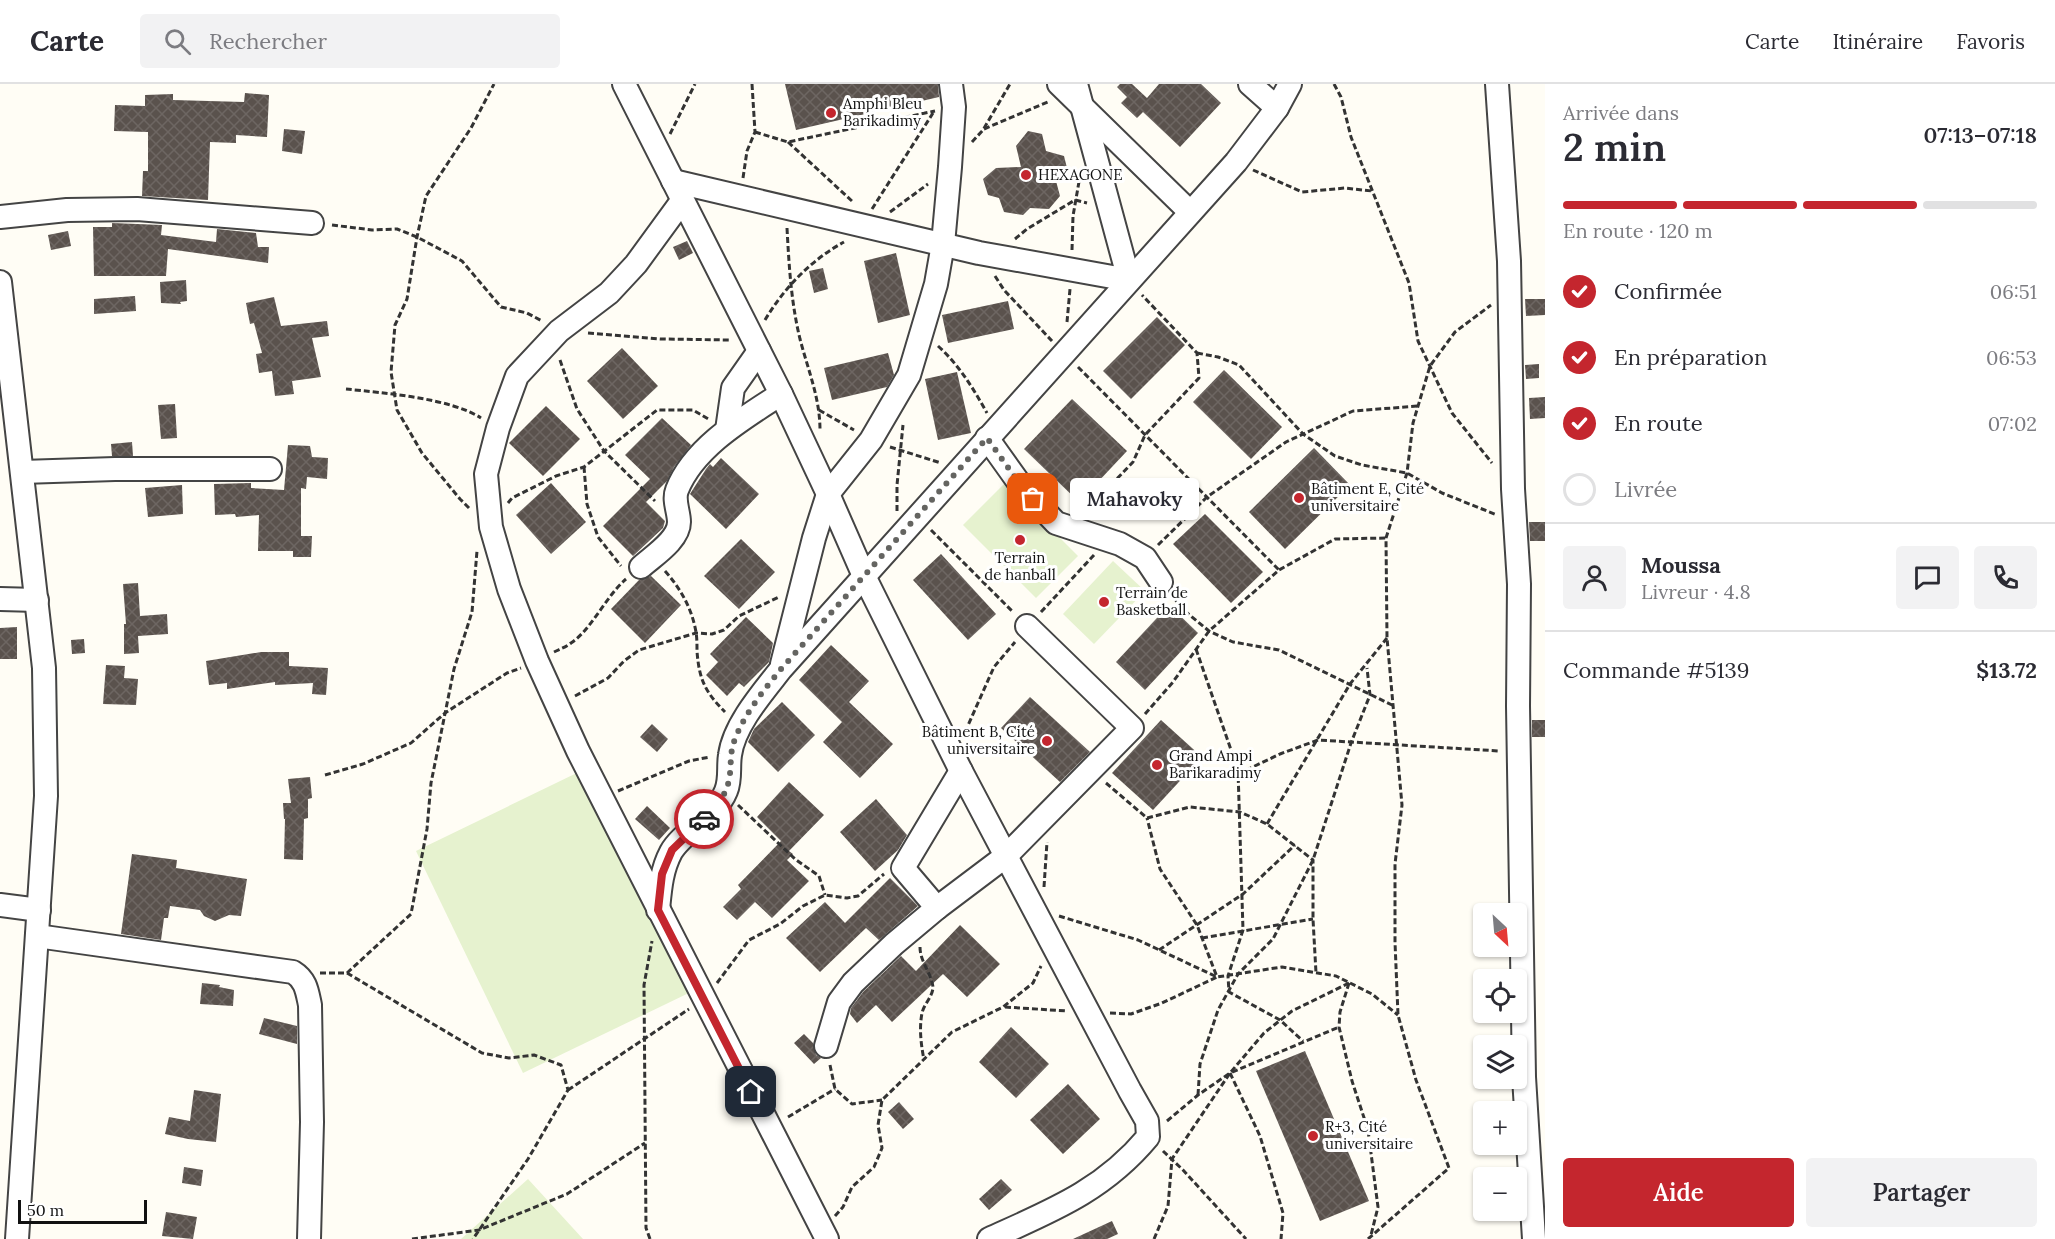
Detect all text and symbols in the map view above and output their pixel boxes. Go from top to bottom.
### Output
search box [140,14,560,68]
text: Carte [30,23,104,59]
icon: search [161,25,194,58]
text: Rechercher [209,27,327,55]
text: Carte [1745,28,1799,55]
text: Itinéraire [1832,28,1923,55]
text: Favoris [1956,28,2025,55]
place label: Amphi Bleu Barikadimy [842,94,922,130]
text: Arrivée dans [1563,100,1679,125]
marker: Amphi Bleu Barikadimy [824,106,838,120]
text: 07:13–07:18 [1923,121,2037,149]
text: 2 min [1563,122,1666,172]
place label: HEXAGONE [1038,165,1122,184]
marker: HEXAGONE [1019,168,1033,182]
text: En route · 120 m [1563,218,1713,243]
icon: check [1563,275,1596,308]
text: Confirmée [1614,277,1722,305]
text: 06:51 [1990,279,2037,304]
icon: check [1563,341,1596,374]
text: En préparation [1614,343,1767,371]
text: 06:53 [1986,345,2037,370]
icon: check [1563,407,1596,440]
text: En route [1614,409,1703,437]
text: 07:02 [1988,411,2037,436]
pin [1007,473,1058,524]
text: Livrée [1614,475,1677,503]
callout: Mahavoky [1069,478,1198,520]
place label: Bâtiment E, Cité universitaire [1311,479,1424,515]
icon: bag [1016,482,1049,515]
text: Mahavoky [1087,486,1182,511]
marker: Bâtiment E, Cité universitaire [1292,491,1306,505]
marker: Terrain de hanball [1013,533,1027,547]
button: person [1563,546,1626,609]
button: chat [1896,546,1959,609]
button: phone [1974,546,2037,609]
place label: Terrain de hanball [984,548,1056,584]
text: Moussa [1641,551,1721,579]
text: Livreur · 4.8 [1641,579,1751,604]
place label: Terrain de Basketball [1116,583,1188,619]
marker: Terrain de Basketball [1097,595,1111,609]
text: Commande #5139 [1563,656,1749,684]
text: $13.72 [1976,656,2037,684]
place label: Bâtiment B, Cité universitaire [922,722,1035,758]
marker: Bâtiment B, Cité universitaire [1040,734,1054,748]
place label: Grand Ampi Barikaradimy [1169,746,1261,782]
marker: Grand Ampi Barikaradimy [1150,758,1164,772]
courier [674,789,734,849]
icon: car [688,803,721,836]
north arrow [1473,903,1527,957]
map controls [1473,903,1527,1221]
button: locate [1473,969,1527,1023]
button: layers [1473,1035,1527,1089]
pin [725,1066,776,1117]
icon: home [734,1075,767,1108]
button: + [1473,1101,1527,1155]
place label: R+3, Cité universitaire [1325,1117,1413,1153]
marker: R+3, Cité universitaire [1306,1129,1320,1143]
button: Aide [1563,1158,1794,1227]
button: Partager [1806,1158,2037,1227]
button: − [1473,1167,1527,1221]
scale bar [18,1197,147,1224]
text: 50 m [27,1200,64,1220]

